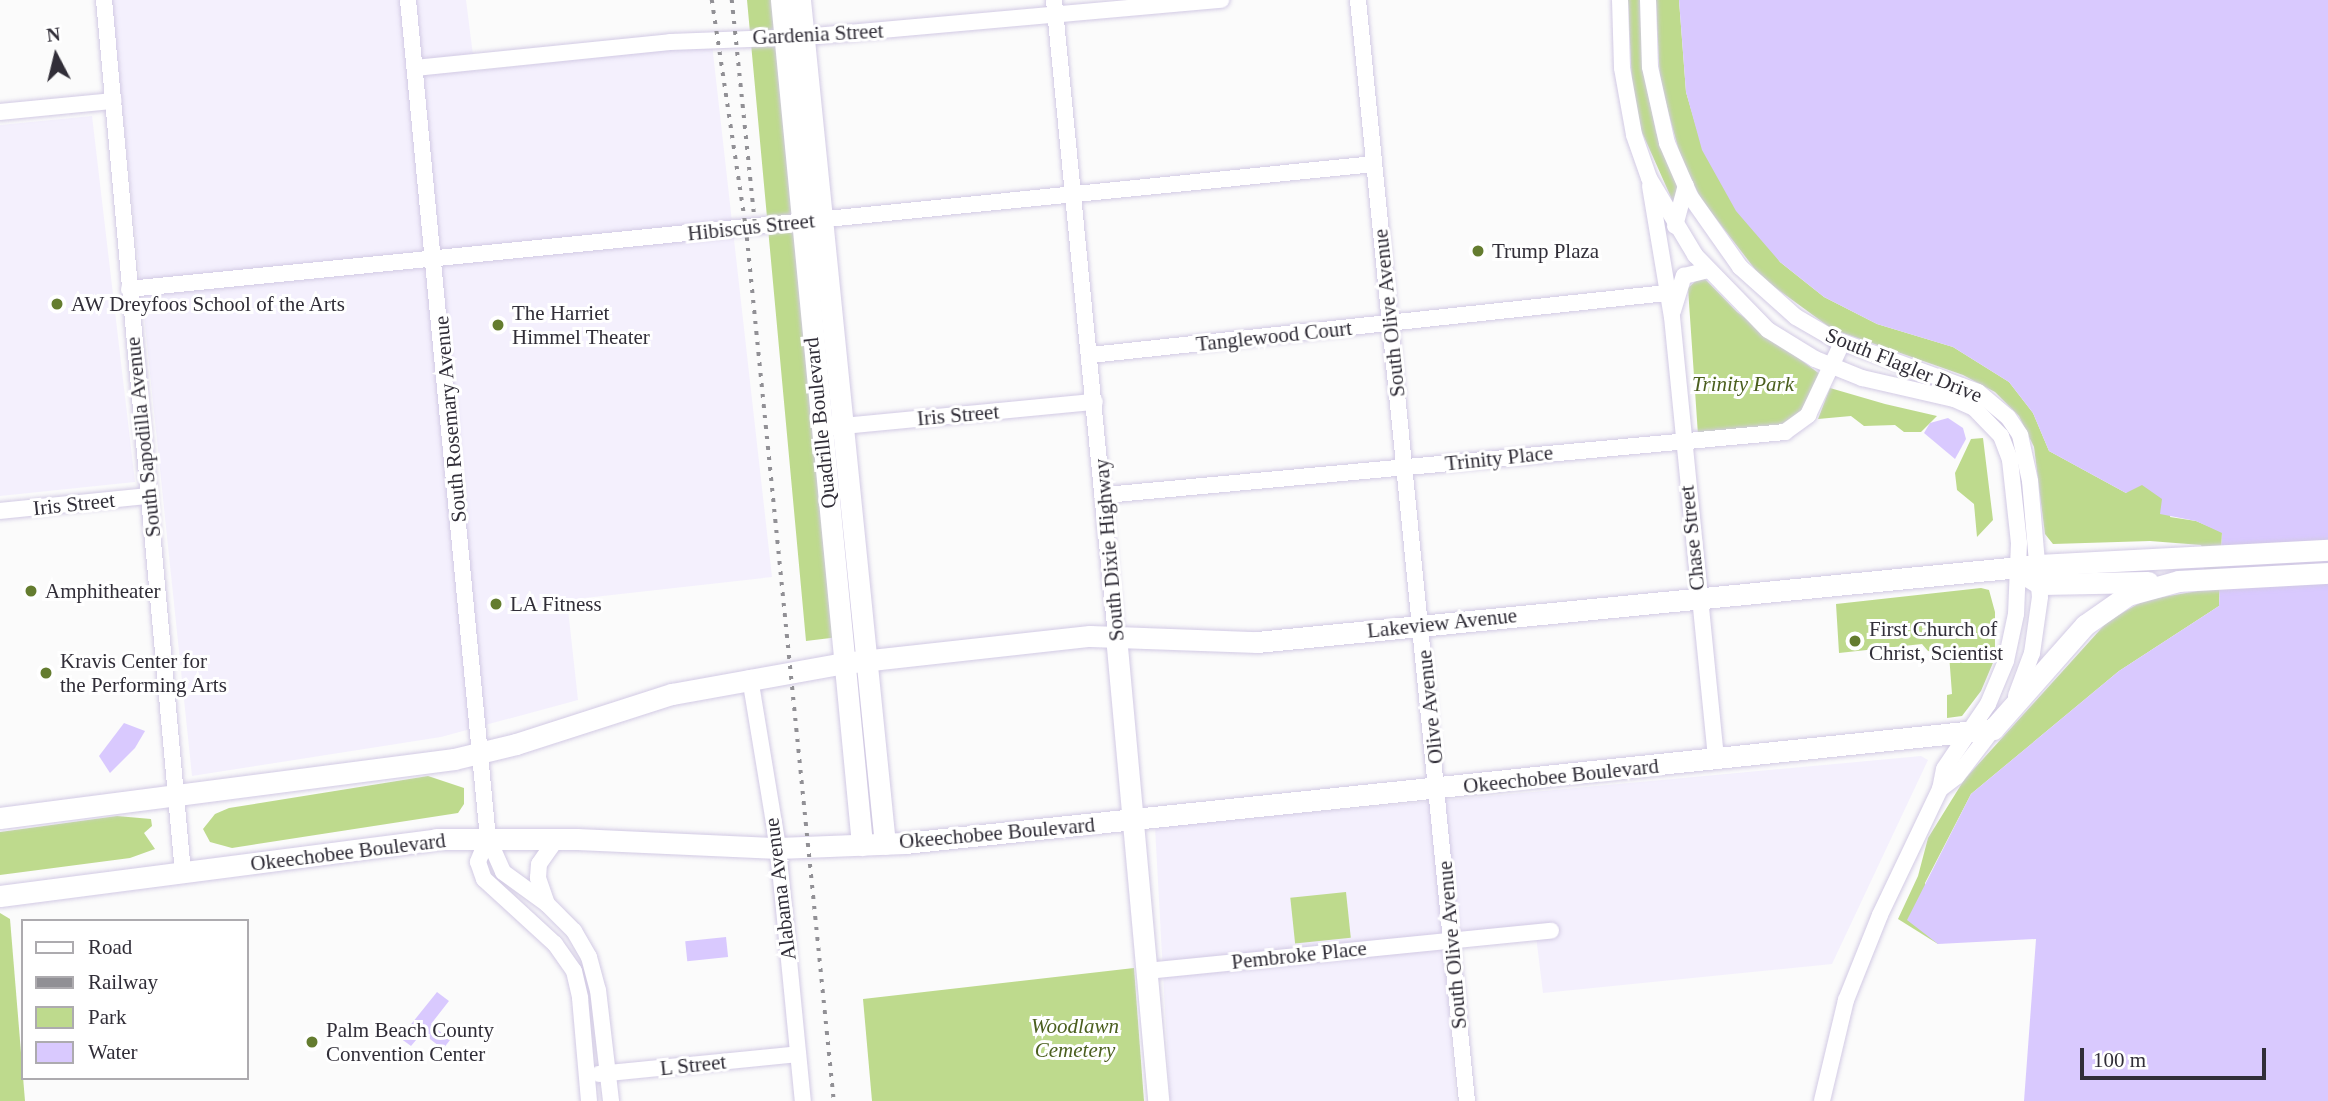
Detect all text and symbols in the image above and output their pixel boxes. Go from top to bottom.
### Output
street label: Gardenia Street [752,18,884,50]
north arrow [21,21,91,91]
text: N [45,23,61,46]
street label: Hibiscus Street [686,208,816,246]
street label: South Olive Avenue [1368,227,1410,399]
place label: Trump Plaza [1492,238,1599,264]
marker: Trump Plaza [1470,243,1486,259]
place label: AW Dreyfoos School of the Arts [71,291,346,317]
marker: AW Dreyfoos School of the Arts [49,296,65,312]
place label: The Harriet Himmel Theater [512,300,650,350]
street label: South Rosemary Avenue [428,314,472,524]
street label: Tanglewood Court [1195,315,1353,357]
marker: The Harriet Himmel Theater [490,317,506,333]
street label: South Flagler Drive [1822,322,1986,408]
street label: South Sapodilla Avenue [120,335,166,539]
street label: Quadrille Boulevard [798,336,842,510]
park label: Trinity Park [1692,371,1794,397]
street label: Iris Street [916,399,1000,431]
street label: Trinity Place [1444,440,1554,476]
street label: South Dixie Highway [1088,458,1130,642]
street label: Chase Street [1674,484,1710,592]
street label: Iris Street [32,487,116,521]
place label: Amphitheater [45,578,160,604]
marker: Amphitheater [23,583,39,599]
place label: LA Fitness [510,591,603,617]
marker: LA Fitness [488,596,504,612]
street label: Lakeview Avenue [1365,603,1519,643]
place label: First Church of Christ, Scientist [1869,616,2003,666]
marker: First Church of Christ, Scientist [1847,633,1863,649]
place label: Kravis Center for the Performing Arts [60,648,228,698]
street label: Olive Avenue [1411,648,1449,766]
marker: Kravis Center for the Performing Arts [38,665,54,681]
street label: Okeechobee Boulevard [1462,753,1660,799]
street label: Okeechobee Boulevard [898,812,1096,854]
street label: Alabama Avenue [759,816,801,962]
street label: Okeechobee Boulevard [249,828,447,876]
street label: South Olive Avenue [1432,859,1472,1031]
legend [21,919,248,1080]
text: Road [88,935,132,959]
street label: Pembroke Place [1230,935,1368,975]
text: Railway [88,970,158,994]
text: Park [88,1005,127,1029]
park label: Woodlawn Cemetery [1031,1013,1119,1063]
place label: Palm Beach County Convention Center [326,1017,494,1067]
marker: Palm Beach County Convention Center [304,1034,320,1050]
scale bar [2083,1034,2268,1078]
text: Water [88,1040,138,1064]
text: 100 m [2093,1048,2146,1072]
street label: L Street [658,1049,728,1081]

